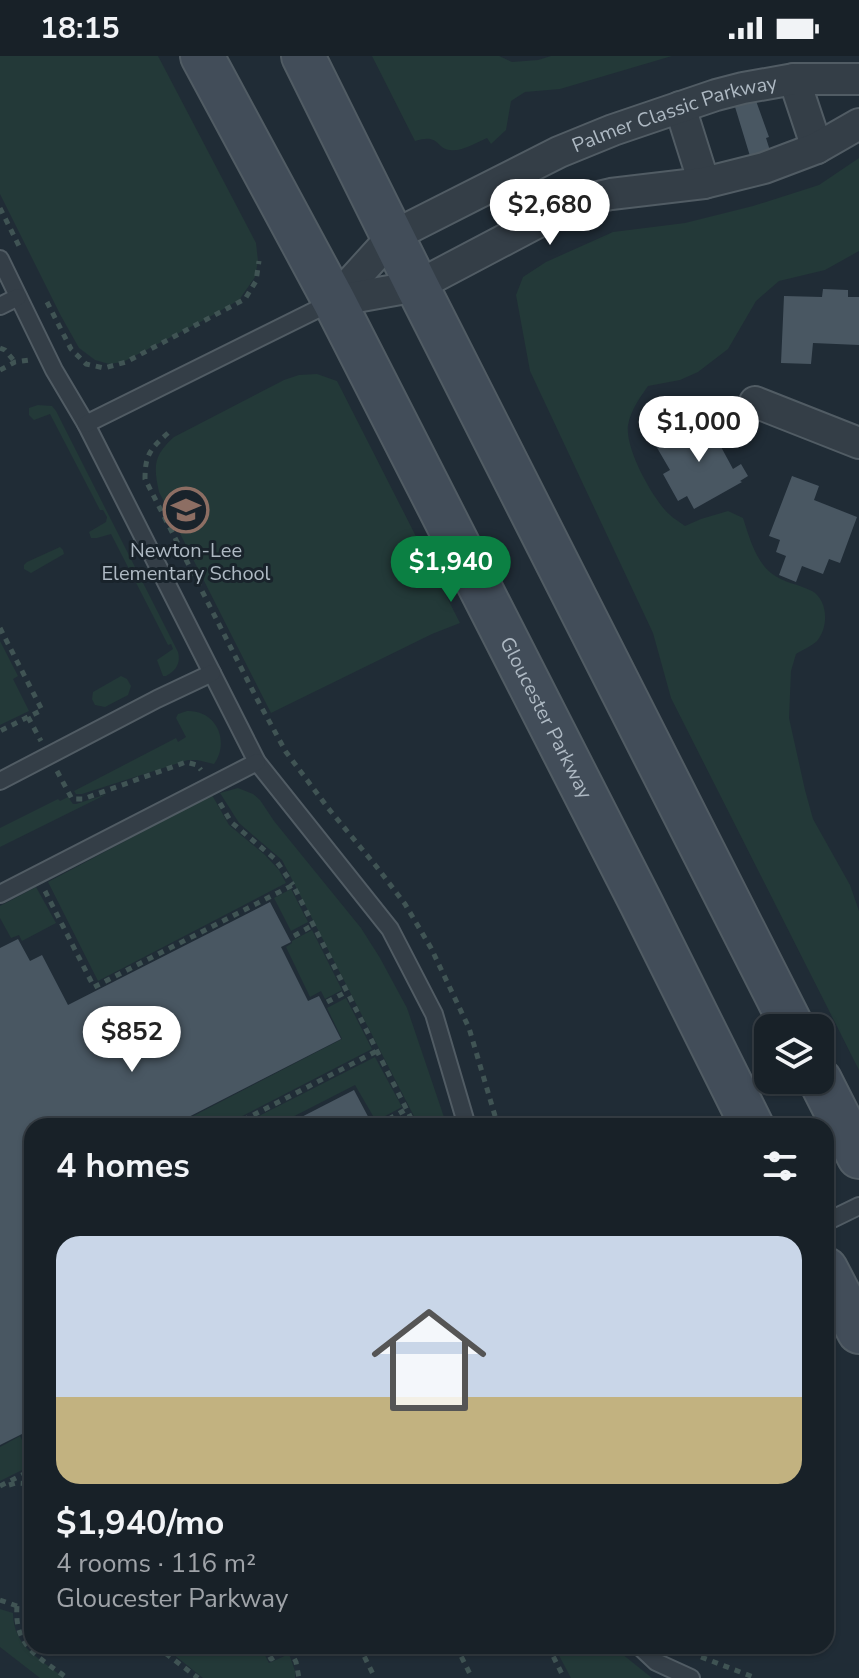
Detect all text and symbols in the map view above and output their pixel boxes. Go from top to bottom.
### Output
text: 18:15 [40,8,119,49]
street label: Palmer Classic Parkway [568,69,780,159]
pin: $2,680 [485,179,615,247]
text: $2,680 [508,187,592,222]
pin: $1,000 [634,396,764,464]
text: $1,000 [657,404,741,439]
school or university icon: Newton-Lee Elementary School [162,486,210,534]
pin: $1,940 [386,536,516,604]
place label: Newton-Lee Elementary School [101,537,271,587]
text: $1,940 [409,544,493,579]
street label: Gloucester Parkway [494,632,599,804]
pin: $852 [85,1006,179,1074]
text: $852 [101,1014,163,1049]
map controls [754,1014,834,1094]
button: layers [754,1014,834,1094]
text: 4 homes [56,1143,190,1189]
icon: filters [758,1144,802,1188]
icon: home [357,1288,501,1432]
text: $1,940/mo [56,1500,224,1546]
text: 4 rooms · 116 m² [56,1546,256,1581]
text: Gloucester Parkway [56,1581,288,1616]

